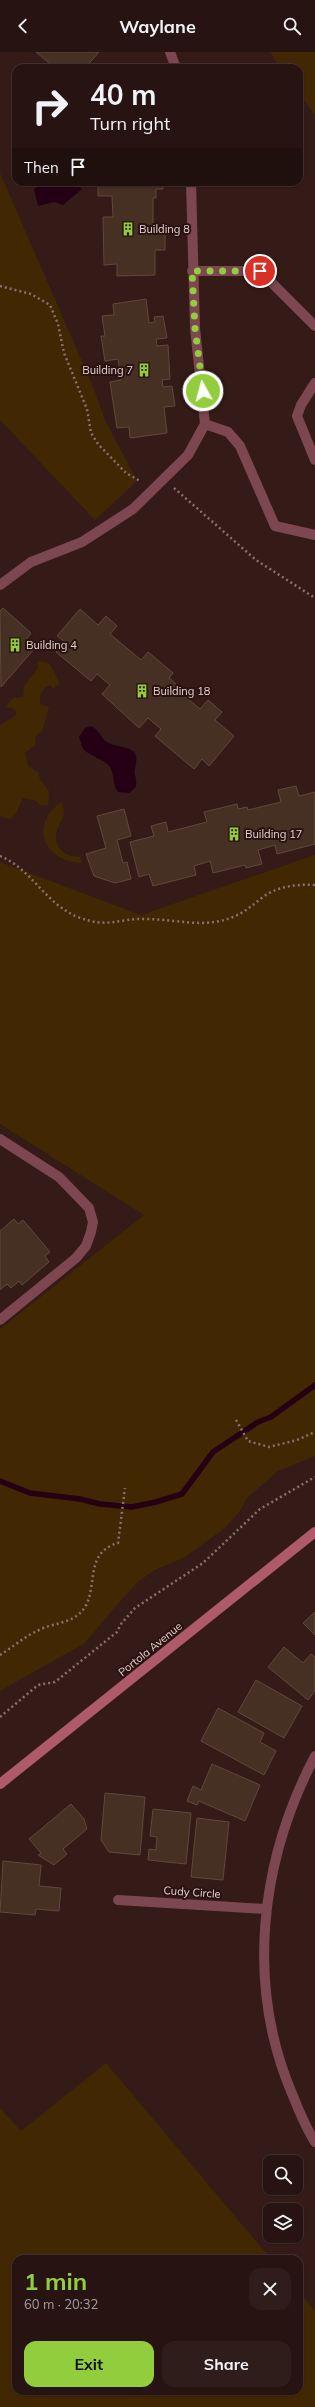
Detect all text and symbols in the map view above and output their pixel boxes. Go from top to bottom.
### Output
icon: back [12,15,34,37]
text: Waylane [119,15,196,38]
icon: search [281,15,303,37]
text: 40 m [90,77,156,112]
icon: right [24,80,76,132]
text: Turn right [90,112,170,135]
icon: arrive [67,156,89,178]
text: Then [24,158,59,177]
building icon: Building 8 [120,221,136,237]
place label: Building 8 [139,222,190,236]
pin [243,254,277,288]
icon: arrive [249,260,271,282]
building icon: Building 7 [136,362,152,378]
place label: Building 7 [82,363,133,377]
position arrow [182,370,224,412]
building icon: Building 4 [7,637,23,653]
place label: Building 4 [26,638,77,652]
building icon: Building 18 [134,683,150,699]
place label: Building 18 [153,684,211,698]
building icon: Building 17 [226,826,242,842]
place label: Building 17 [245,827,302,841]
street label: Portola Avenue [115,1619,185,1679]
street label: Cudy Circle [163,1883,221,1901]
map controls [263,2155,303,2243]
button: search [263,2155,303,2195]
button: layers [263,2203,303,2243]
text: 1 min [24,2266,87,2296]
button: close [249,2268,291,2310]
text: 60 m · 20:32 [24,2296,98,2312]
button: Exit [24,2341,154,2387]
button: Share [162,2341,291,2387]

